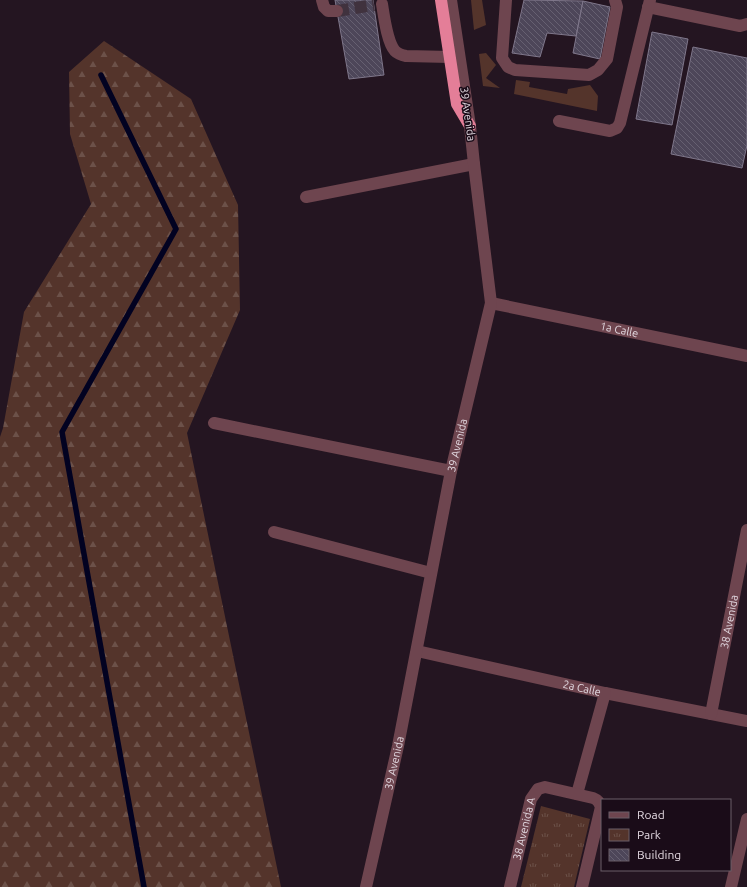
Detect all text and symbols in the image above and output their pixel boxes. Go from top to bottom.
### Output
street label: 39 Avenida [458,86,478,142]
street label: 1a Calle [599,320,639,339]
street label: 39 Avenida [445,417,469,473]
street label: 38 Avenida [718,594,740,650]
street label: 2a Calle [562,678,602,698]
street label: 39 Avenida [382,735,406,791]
street label: 38 Avenida A [511,795,537,861]
legend [601,799,731,871]
text: Road [637,808,665,821]
text: Park [637,828,661,841]
text: Building [637,848,681,861]

